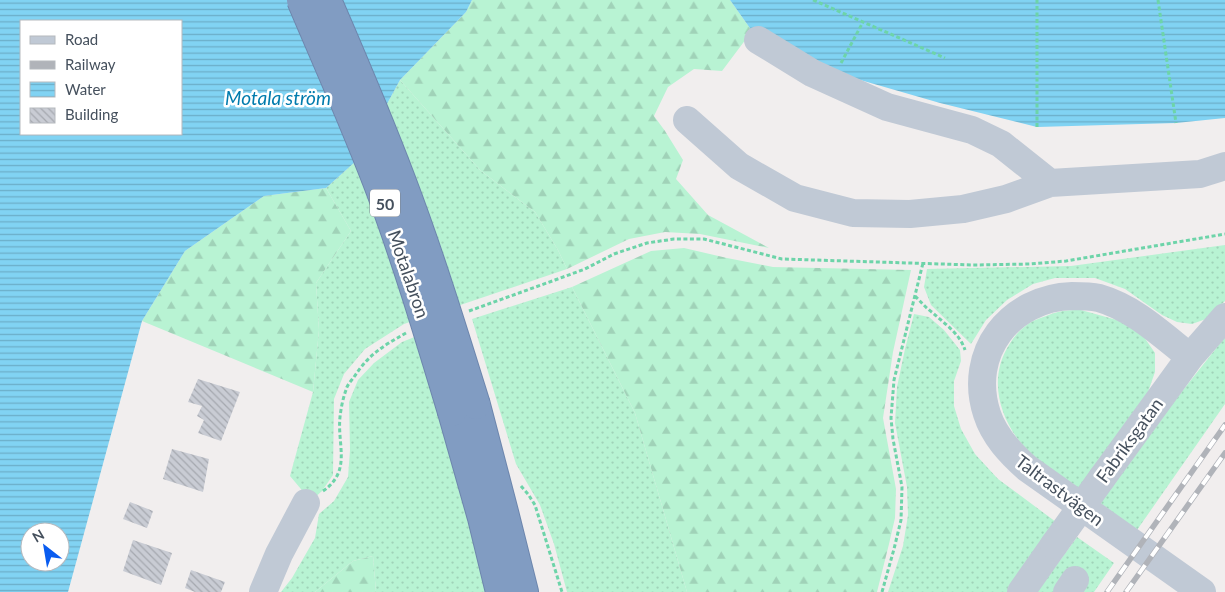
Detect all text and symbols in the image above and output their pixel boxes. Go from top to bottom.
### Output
legend [20,20,182,135]
text: Road [65,30,98,48]
text: Railway [65,55,116,73]
text: Water [65,80,106,98]
water label: Motala ström [225,86,331,109]
text: Building [65,105,118,123]
road number: 50 [370,190,400,217]
street label: Motalabron [384,227,434,321]
street label: Fabriksgatan [1091,393,1167,487]
street label: Taltrastvägen [1012,450,1108,530]
north arrow [20,522,70,572]
text: N [29,525,47,545]

